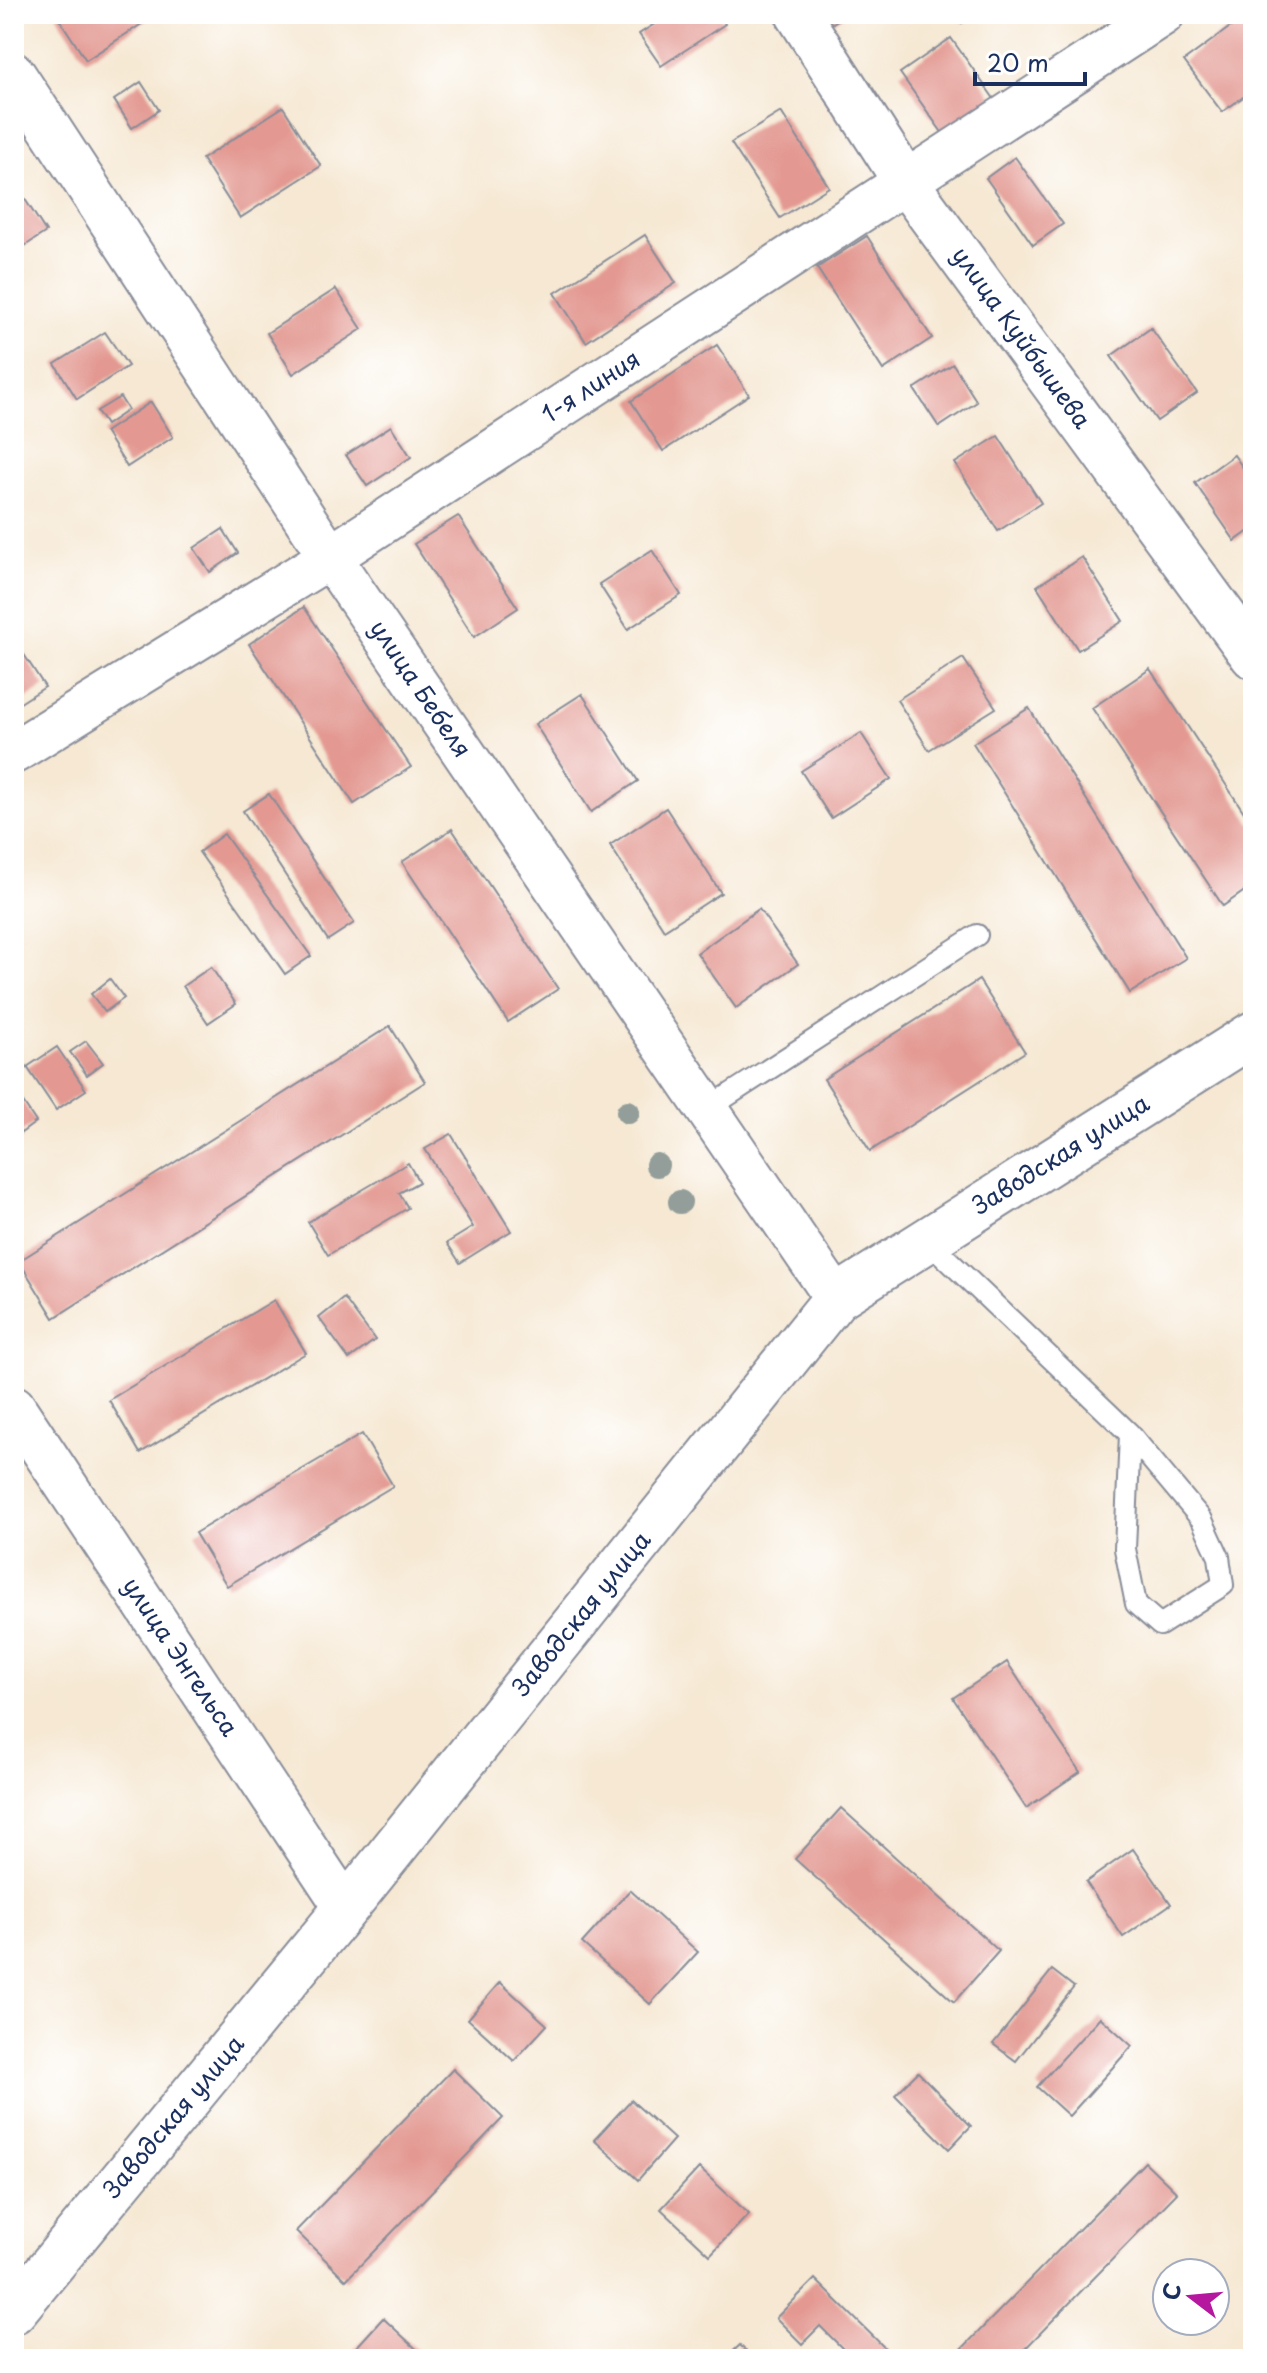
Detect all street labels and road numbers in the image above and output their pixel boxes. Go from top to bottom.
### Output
street label: улица Куйбышева [944,238,1101,435]
street label: 1-я линия [533,340,646,431]
street label: улица Бебеля [362,612,481,764]
street label: Заводская улица [964,1084,1156,1222]
street label: Заводская улица [503,1523,658,1703]
street label: улица Энгельса [115,1569,248,1743]
street label: Заводская улица [93,2026,251,2205]

